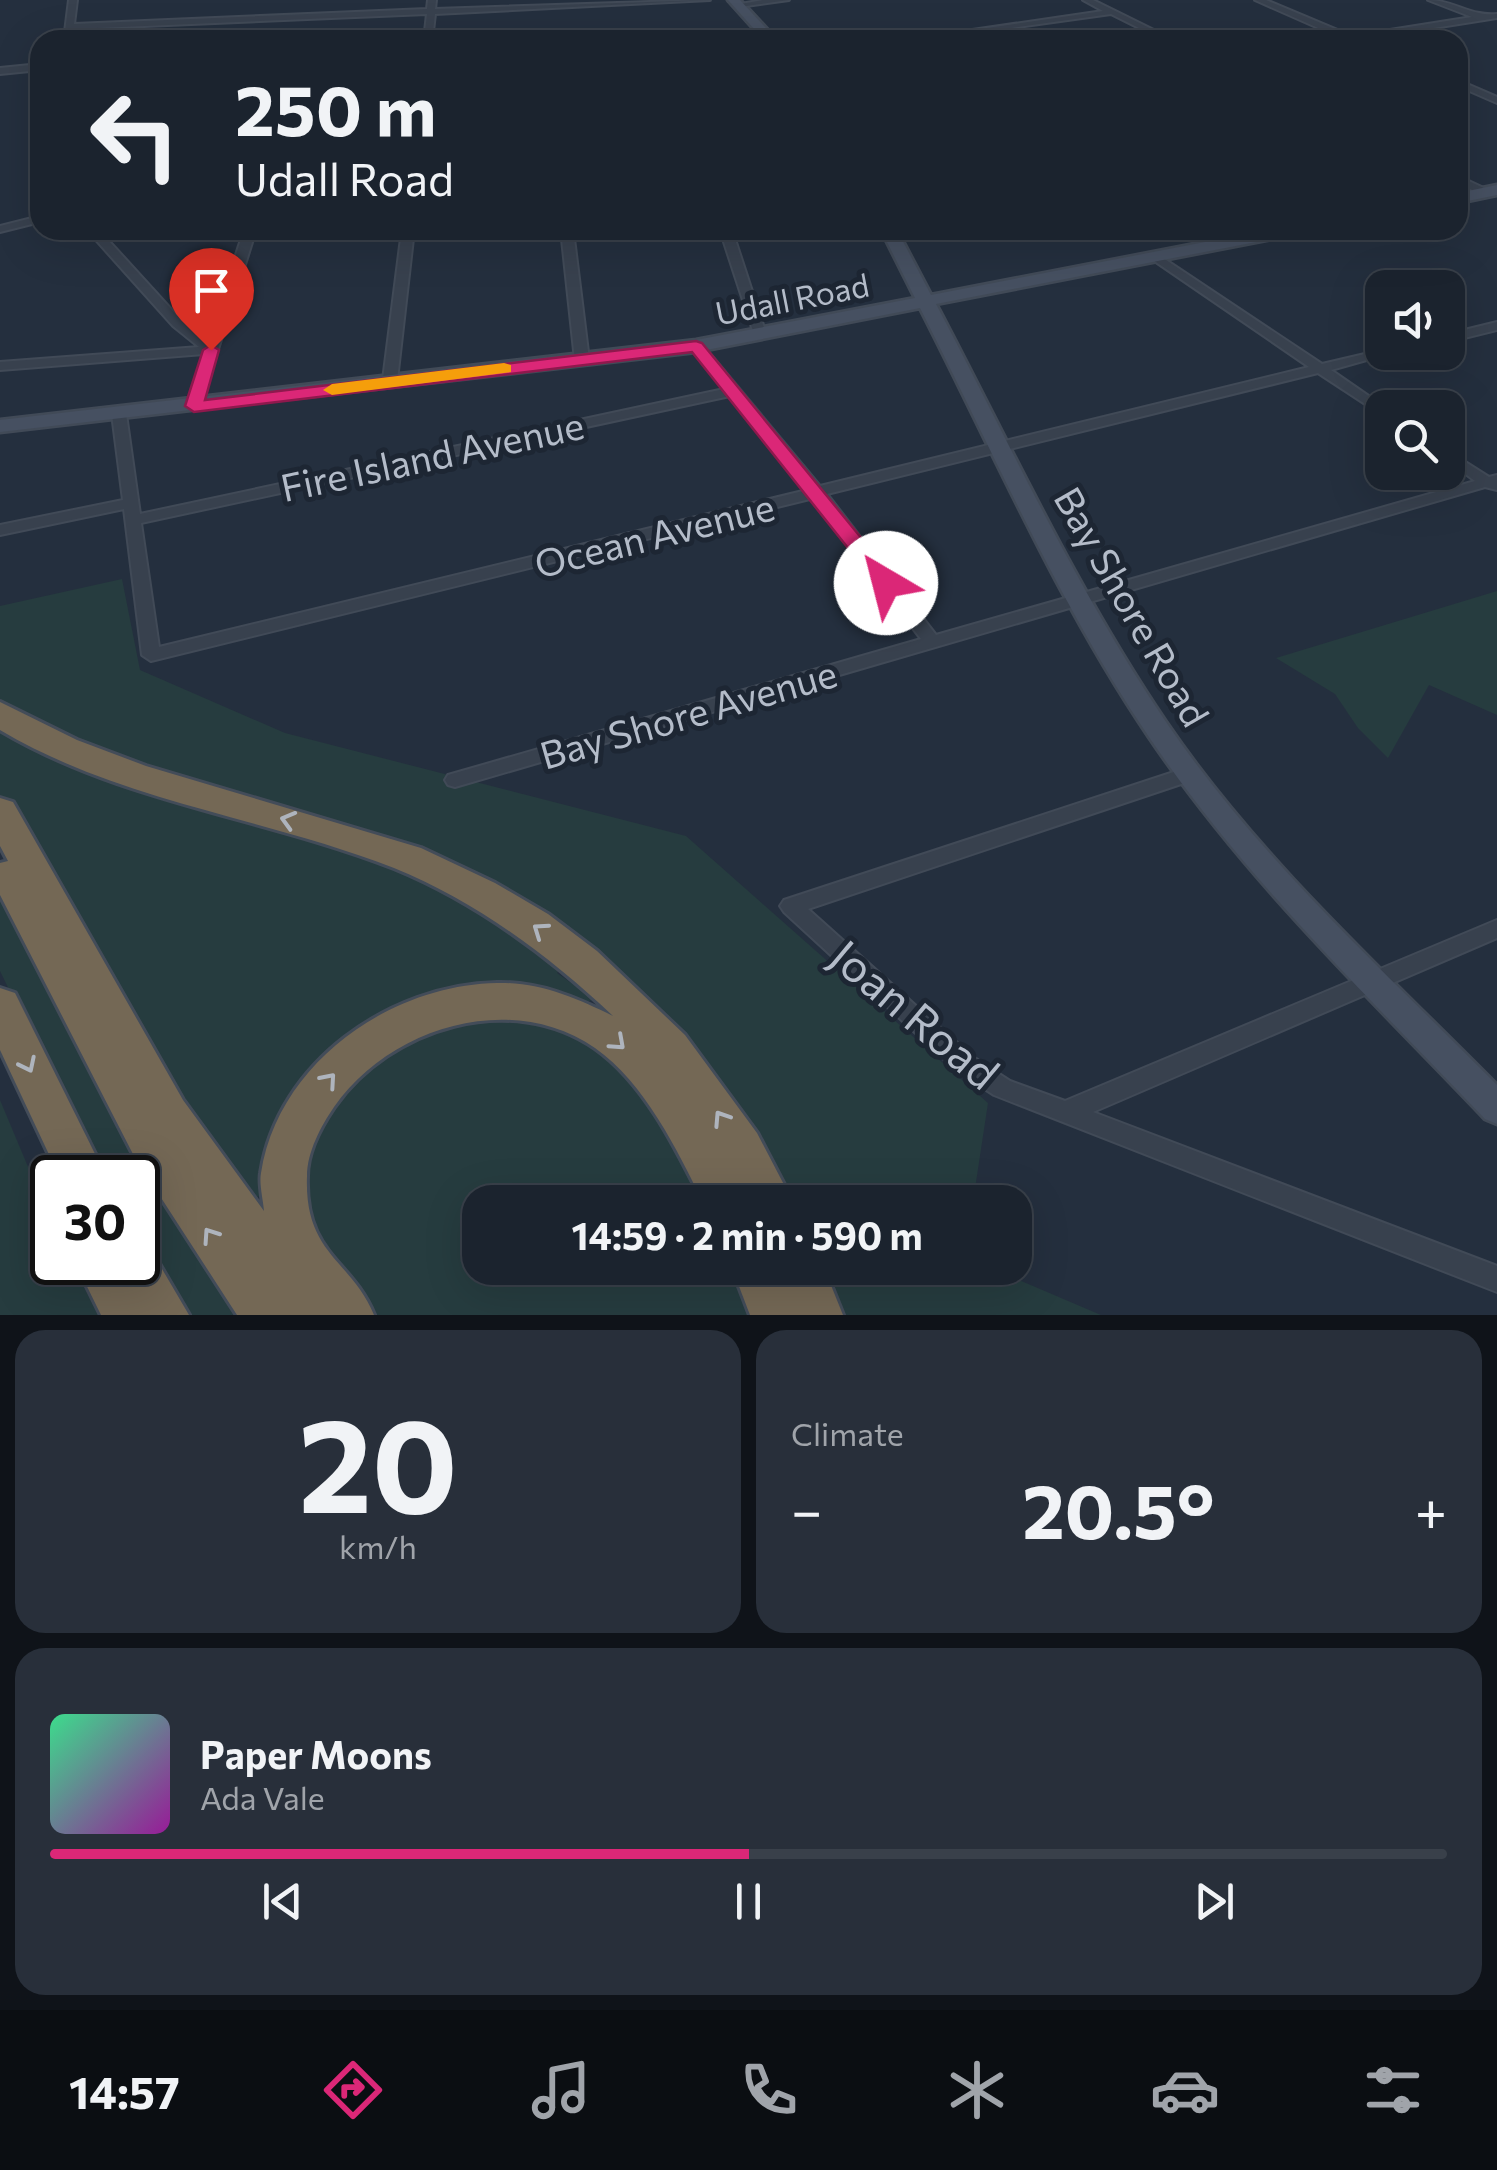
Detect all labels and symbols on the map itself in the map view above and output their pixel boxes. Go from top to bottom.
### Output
pin [169,248,254,351]
street label: Udall Road [712,264,872,332]
street label: Fire Island Avenue [276,400,588,510]
street label: Bay Shore Road [1046,478,1220,734]
street label: Ocean Avenue [529,482,779,586]
position arrow [834,531,938,635]
street label: Bay Shore Avenue [534,648,842,778]
one-way arrow [280,811,297,832]
one-way arrow [533,924,552,943]
street label: Joan Road [821,927,1011,1099]
one-way arrow [606,1032,625,1050]
one-way arrow [16,1055,36,1073]
one-way arrow [317,1073,335,1091]
one-way arrow [715,1111,734,1129]
speed limit sign: 30 [30,1155,160,1285]
one-way arrow [204,1228,222,1247]

